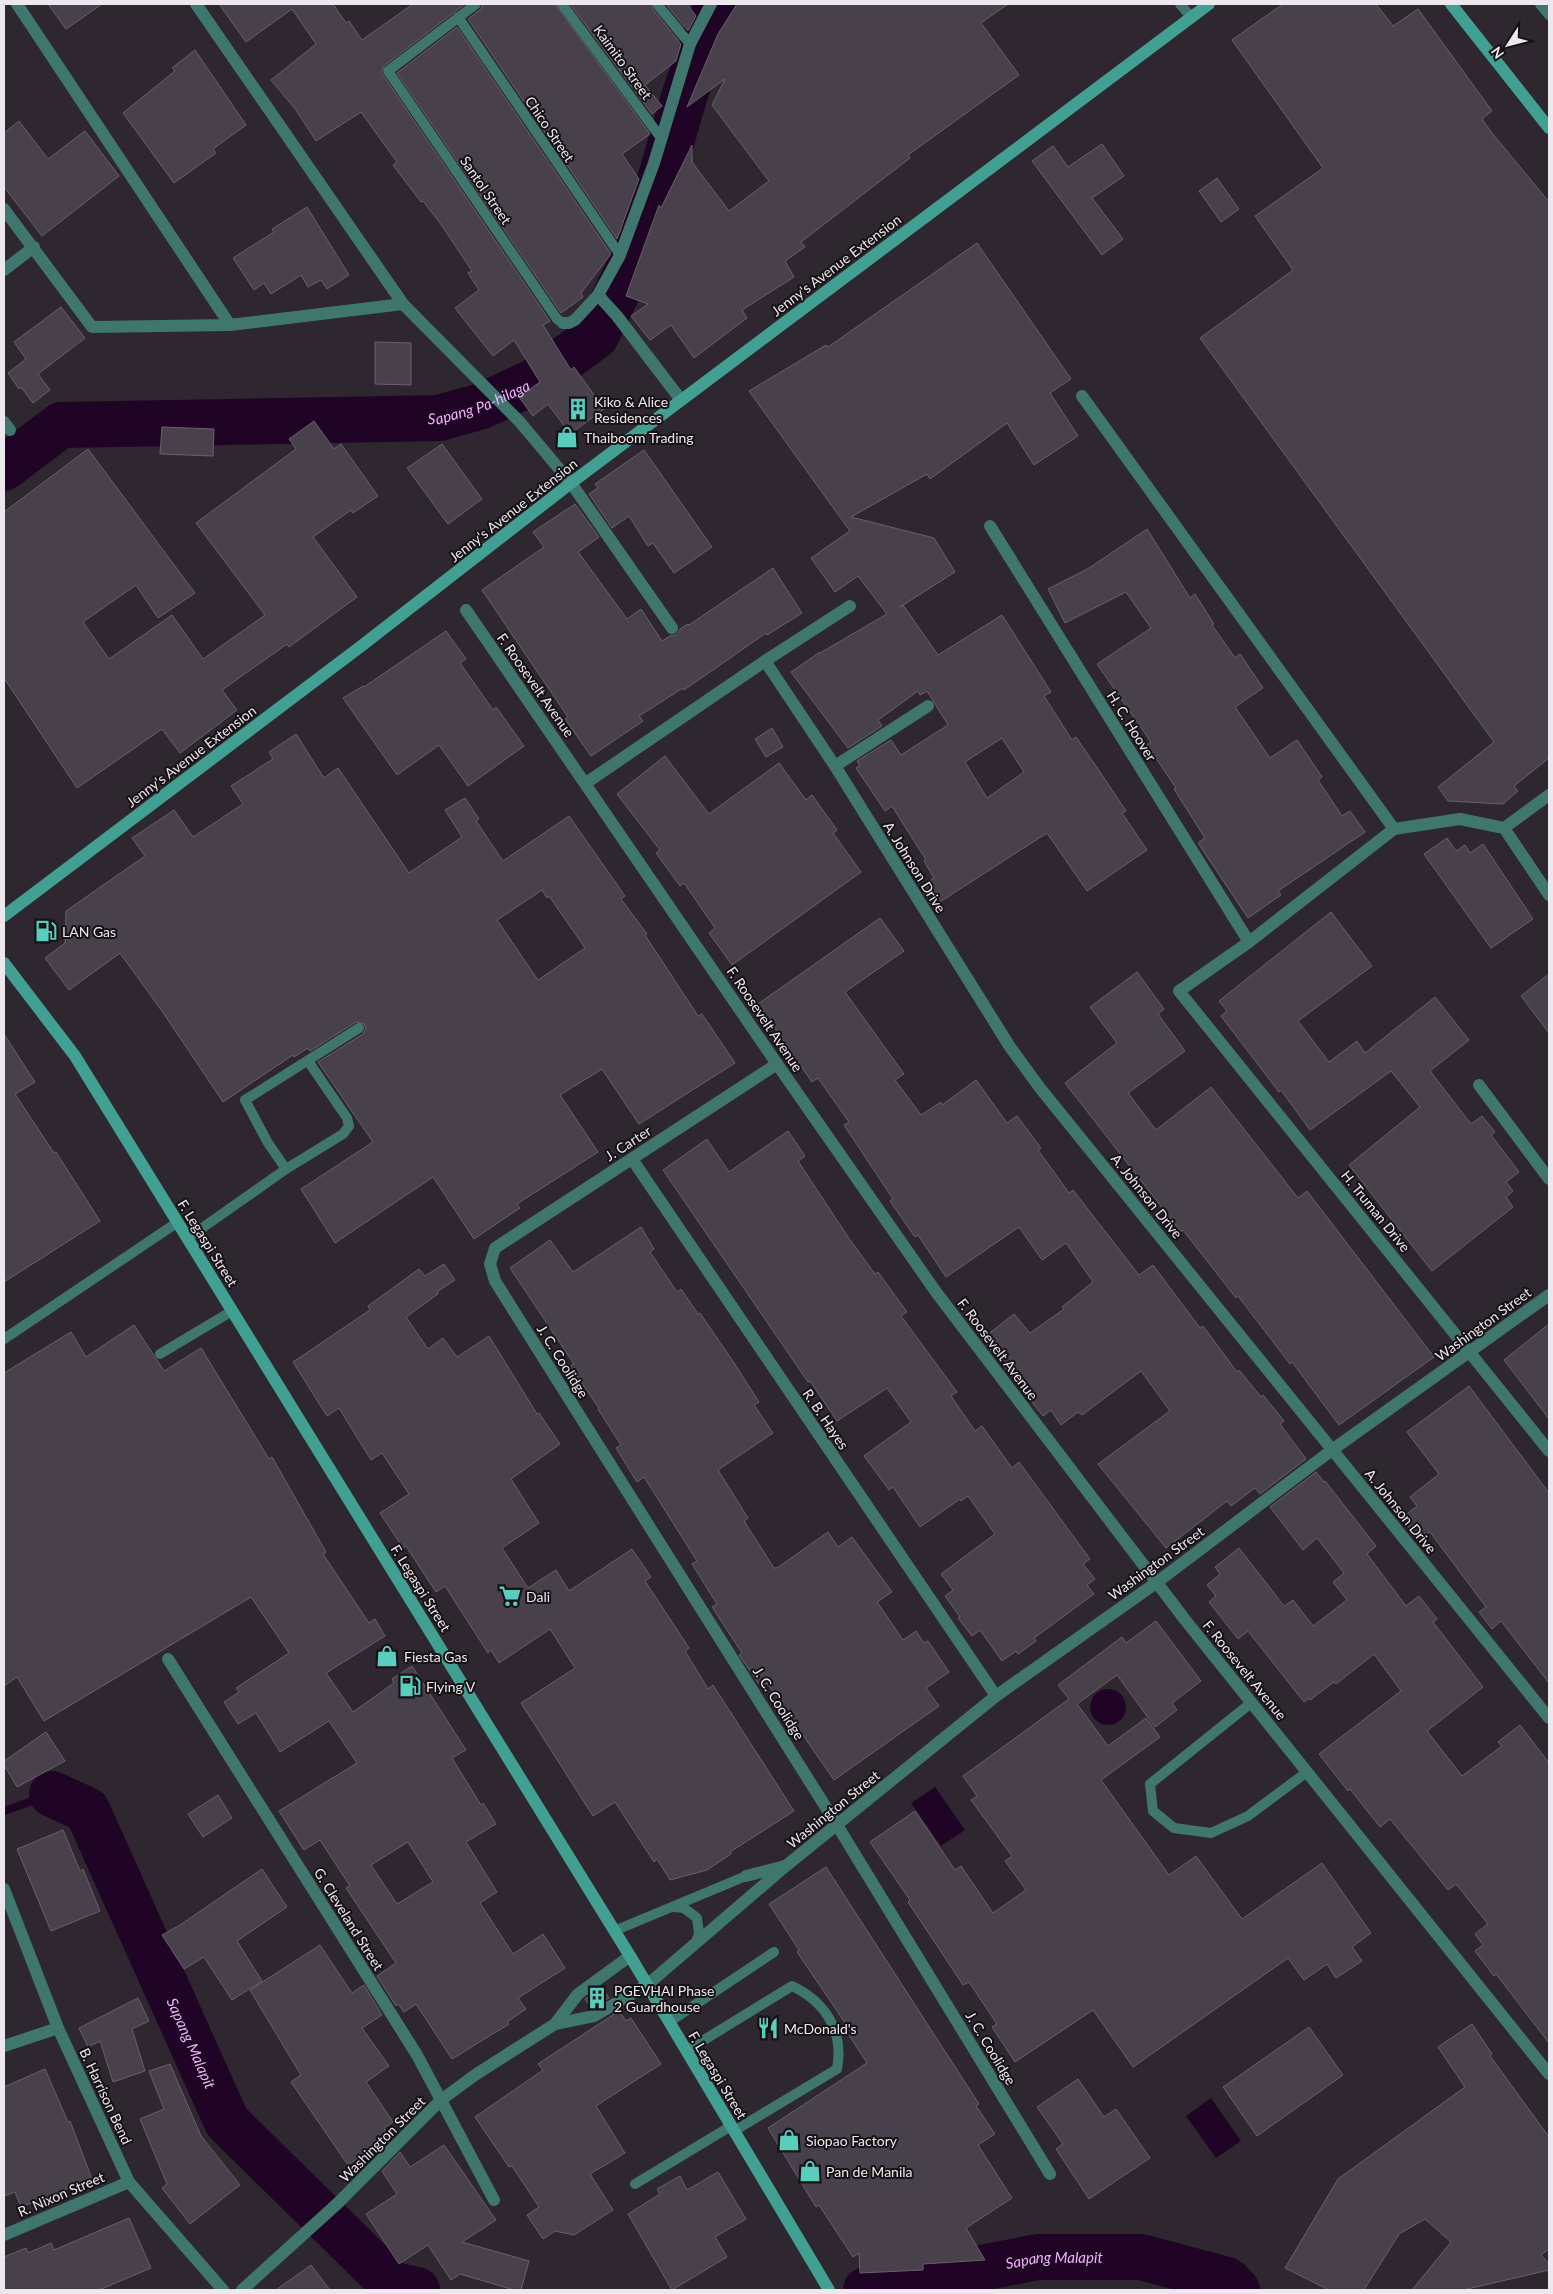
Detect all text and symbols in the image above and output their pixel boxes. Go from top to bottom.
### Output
north arrow [1483,20,1533,70]
street label: Kaimito Street [590,21,656,103]
text: N [1487,44,1507,62]
street label: Chico Street [522,93,578,165]
street label: Santol Street [457,153,515,227]
street label: Jenny's Avenue Extension [768,211,904,319]
water label: Sapang Pa-hilaga [428,376,533,428]
place label: Kiko & Alice Residences [594,393,668,426]
building icon: Kiko & Alice Residences [565,396,591,422]
shop icon: Thaiboom Trading [554,424,580,450]
place label: Thaiboom Trading [584,429,694,446]
street label: Jenny's Avenue Extension [446,455,580,565]
street label: F. Roosevelt Avenue [494,630,578,740]
street label: H. C. Hoover [1104,688,1160,764]
street label: Jenny's Avenue Extension [123,702,259,810]
street label: A. Johnson Drive [880,818,950,916]
fuel station icon: LAN Gas [33,918,59,944]
place label: LAN Gas [62,923,116,940]
street label: F. Roosevelt Avenue [724,963,806,1075]
street label: J. Carter [602,1122,654,1164]
street label: A. Johnson Drive [1108,1150,1186,1242]
street label: H. Truman Drive [1338,1167,1414,1255]
street label: F. Legaspi Street [174,1196,242,1290]
street label: Washington Street [1432,1284,1534,1364]
street label: F. Roosevelt Avenue [954,1295,1042,1403]
street label: J. C. Coolidge [534,1321,592,1401]
street label: R. B. Hayes [800,1386,852,1452]
street label: A. Johnson Drive [1362,1465,1440,1557]
street label: Washington Street [1105,1523,1207,1603]
street label: F. Legaspi Street [387,1541,455,1635]
supermarket icon: Dali [497,1583,523,1609]
place label: Dali [526,1588,550,1605]
street label: F. Roosevelt Avenue [1200,1617,1290,1723]
shop icon: Fiesta Gas [374,1643,400,1669]
place label: Fiesta Gas [404,1648,467,1665]
street label: J. C. Coolidge [750,1663,808,1743]
fuel station icon: Flying V [397,1673,423,1699]
place label: Flying V [426,1678,476,1695]
street label: Washington Street [783,1766,883,1852]
street label: G. Cleveland Street [311,1865,387,1973]
place label: PGEVHAI Phase 2 Guardhouse [614,1982,714,2015]
building icon: PGEVHAI Phase 2 Guardhouse [584,1985,610,2011]
water label: Sapang Malapit [163,1995,220,2092]
street label: J. C. Coolidge [962,2008,1020,2088]
restaurant icon: McDonald's [755,2015,781,2041]
place label: McDonald's [784,2020,857,2037]
street label: F. Legaspi Street [685,2028,751,2122]
street label: B. Harrison Bend [76,2045,136,2147]
street label: Washington Street [336,2093,428,2185]
shop icon: Siopao Factory [776,2127,802,2153]
place label: Siopao Factory [806,2132,898,2149]
shop icon: Pan de Manila [797,2158,823,2184]
place label: Pan de Manila [826,2163,913,2180]
street label: R. Nixon Street [15,2168,107,2220]
water label: Sapang Malapit [1004,2248,1103,2272]

